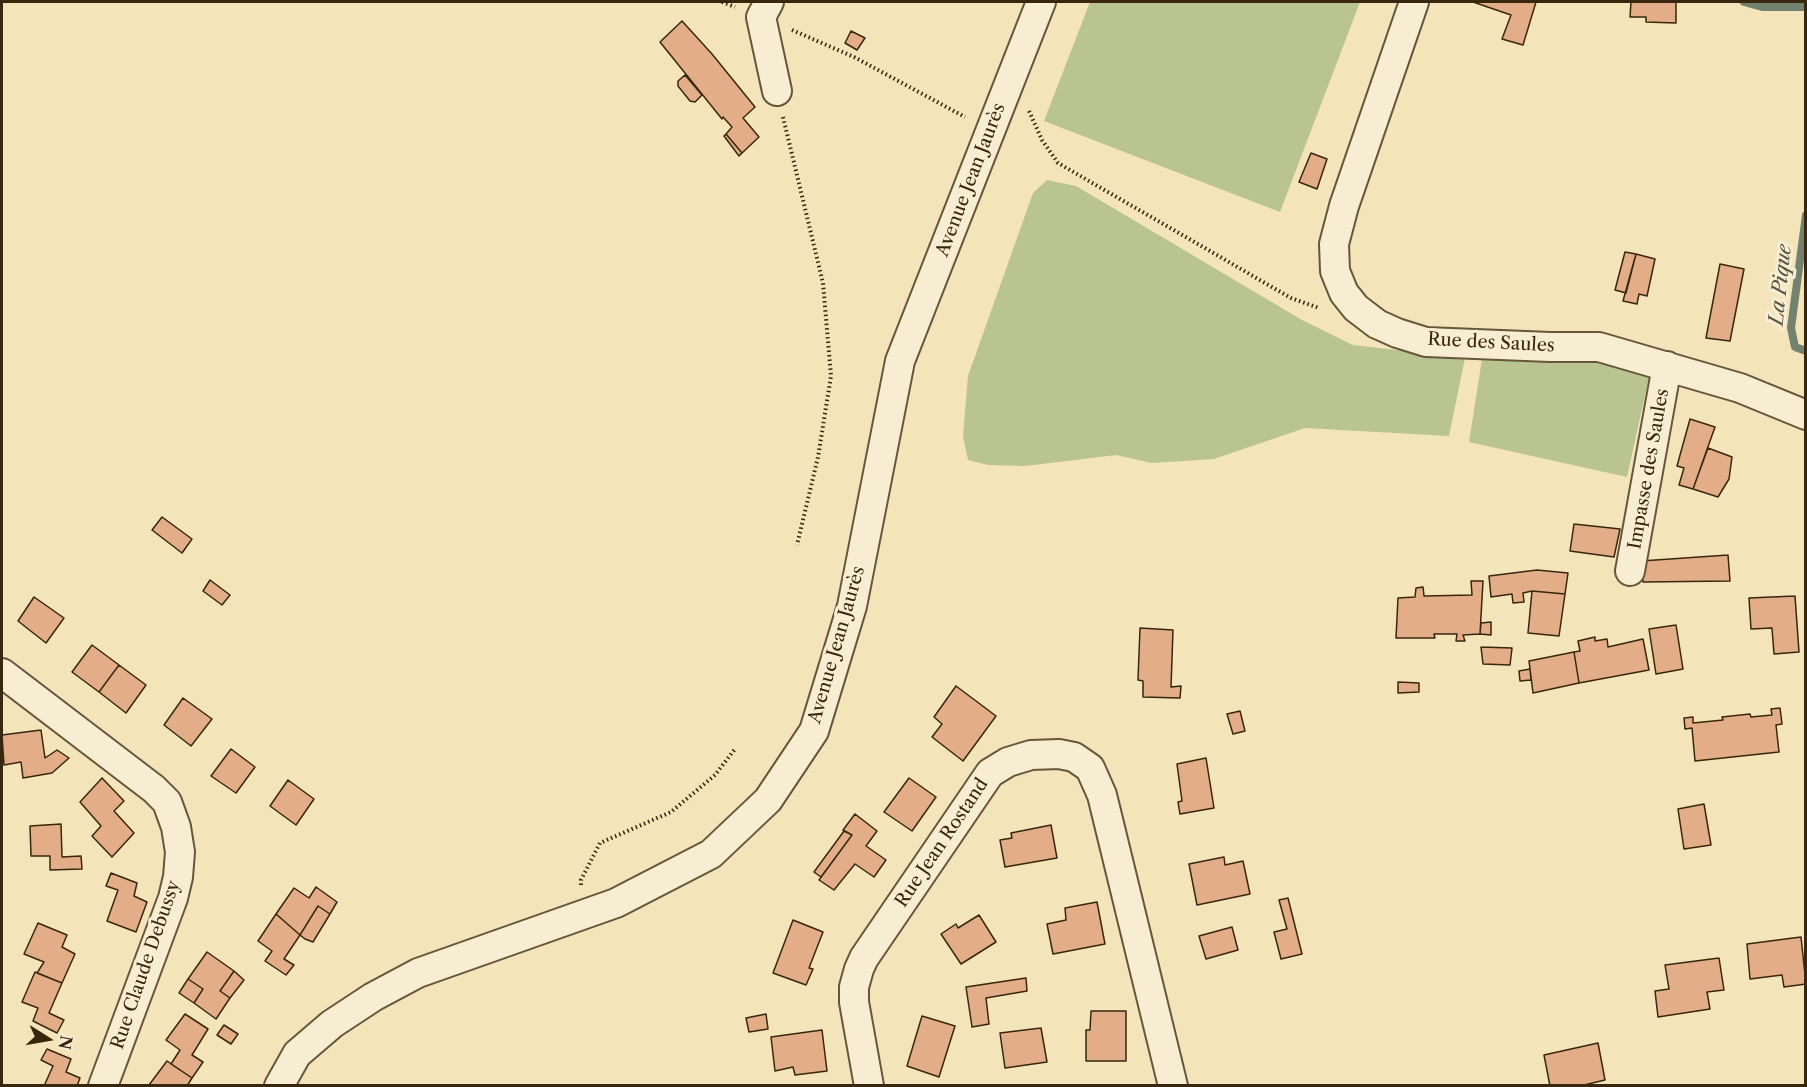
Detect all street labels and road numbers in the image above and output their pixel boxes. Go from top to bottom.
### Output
street label: Avenue Jean Jaurès [932,100,1010,260]
street label: Rue des Saules [1427,329,1555,357]
street label: Impasse des Saules [1624,387,1674,551]
street label: Avenue Jean Jaurès [804,564,870,726]
street label: Rue Jean Rostand [891,774,993,912]
street label: Rue Claude Debussy [107,878,185,1052]

